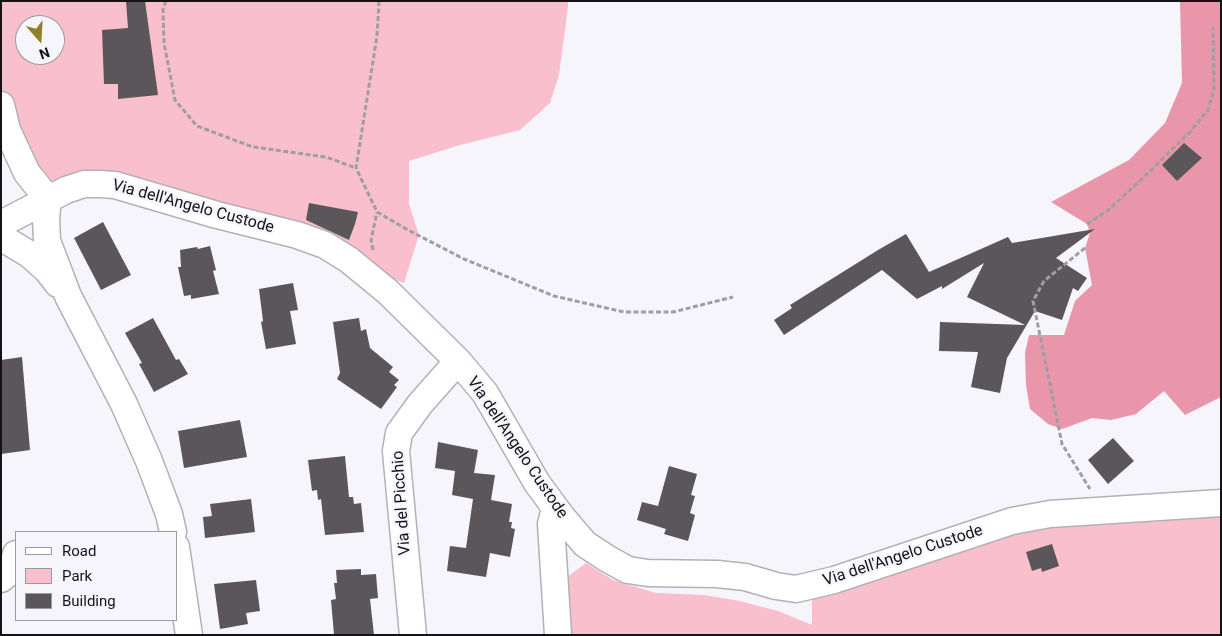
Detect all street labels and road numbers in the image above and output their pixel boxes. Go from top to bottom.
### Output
street label: Via dell'Angelo Custode [110,176,276,238]
street label: Via dell'Angelo Custode [462,373,572,523]
street label: Via del Picchio [389,450,415,556]
street label: Via dell'Angelo Custode [821,521,985,591]

